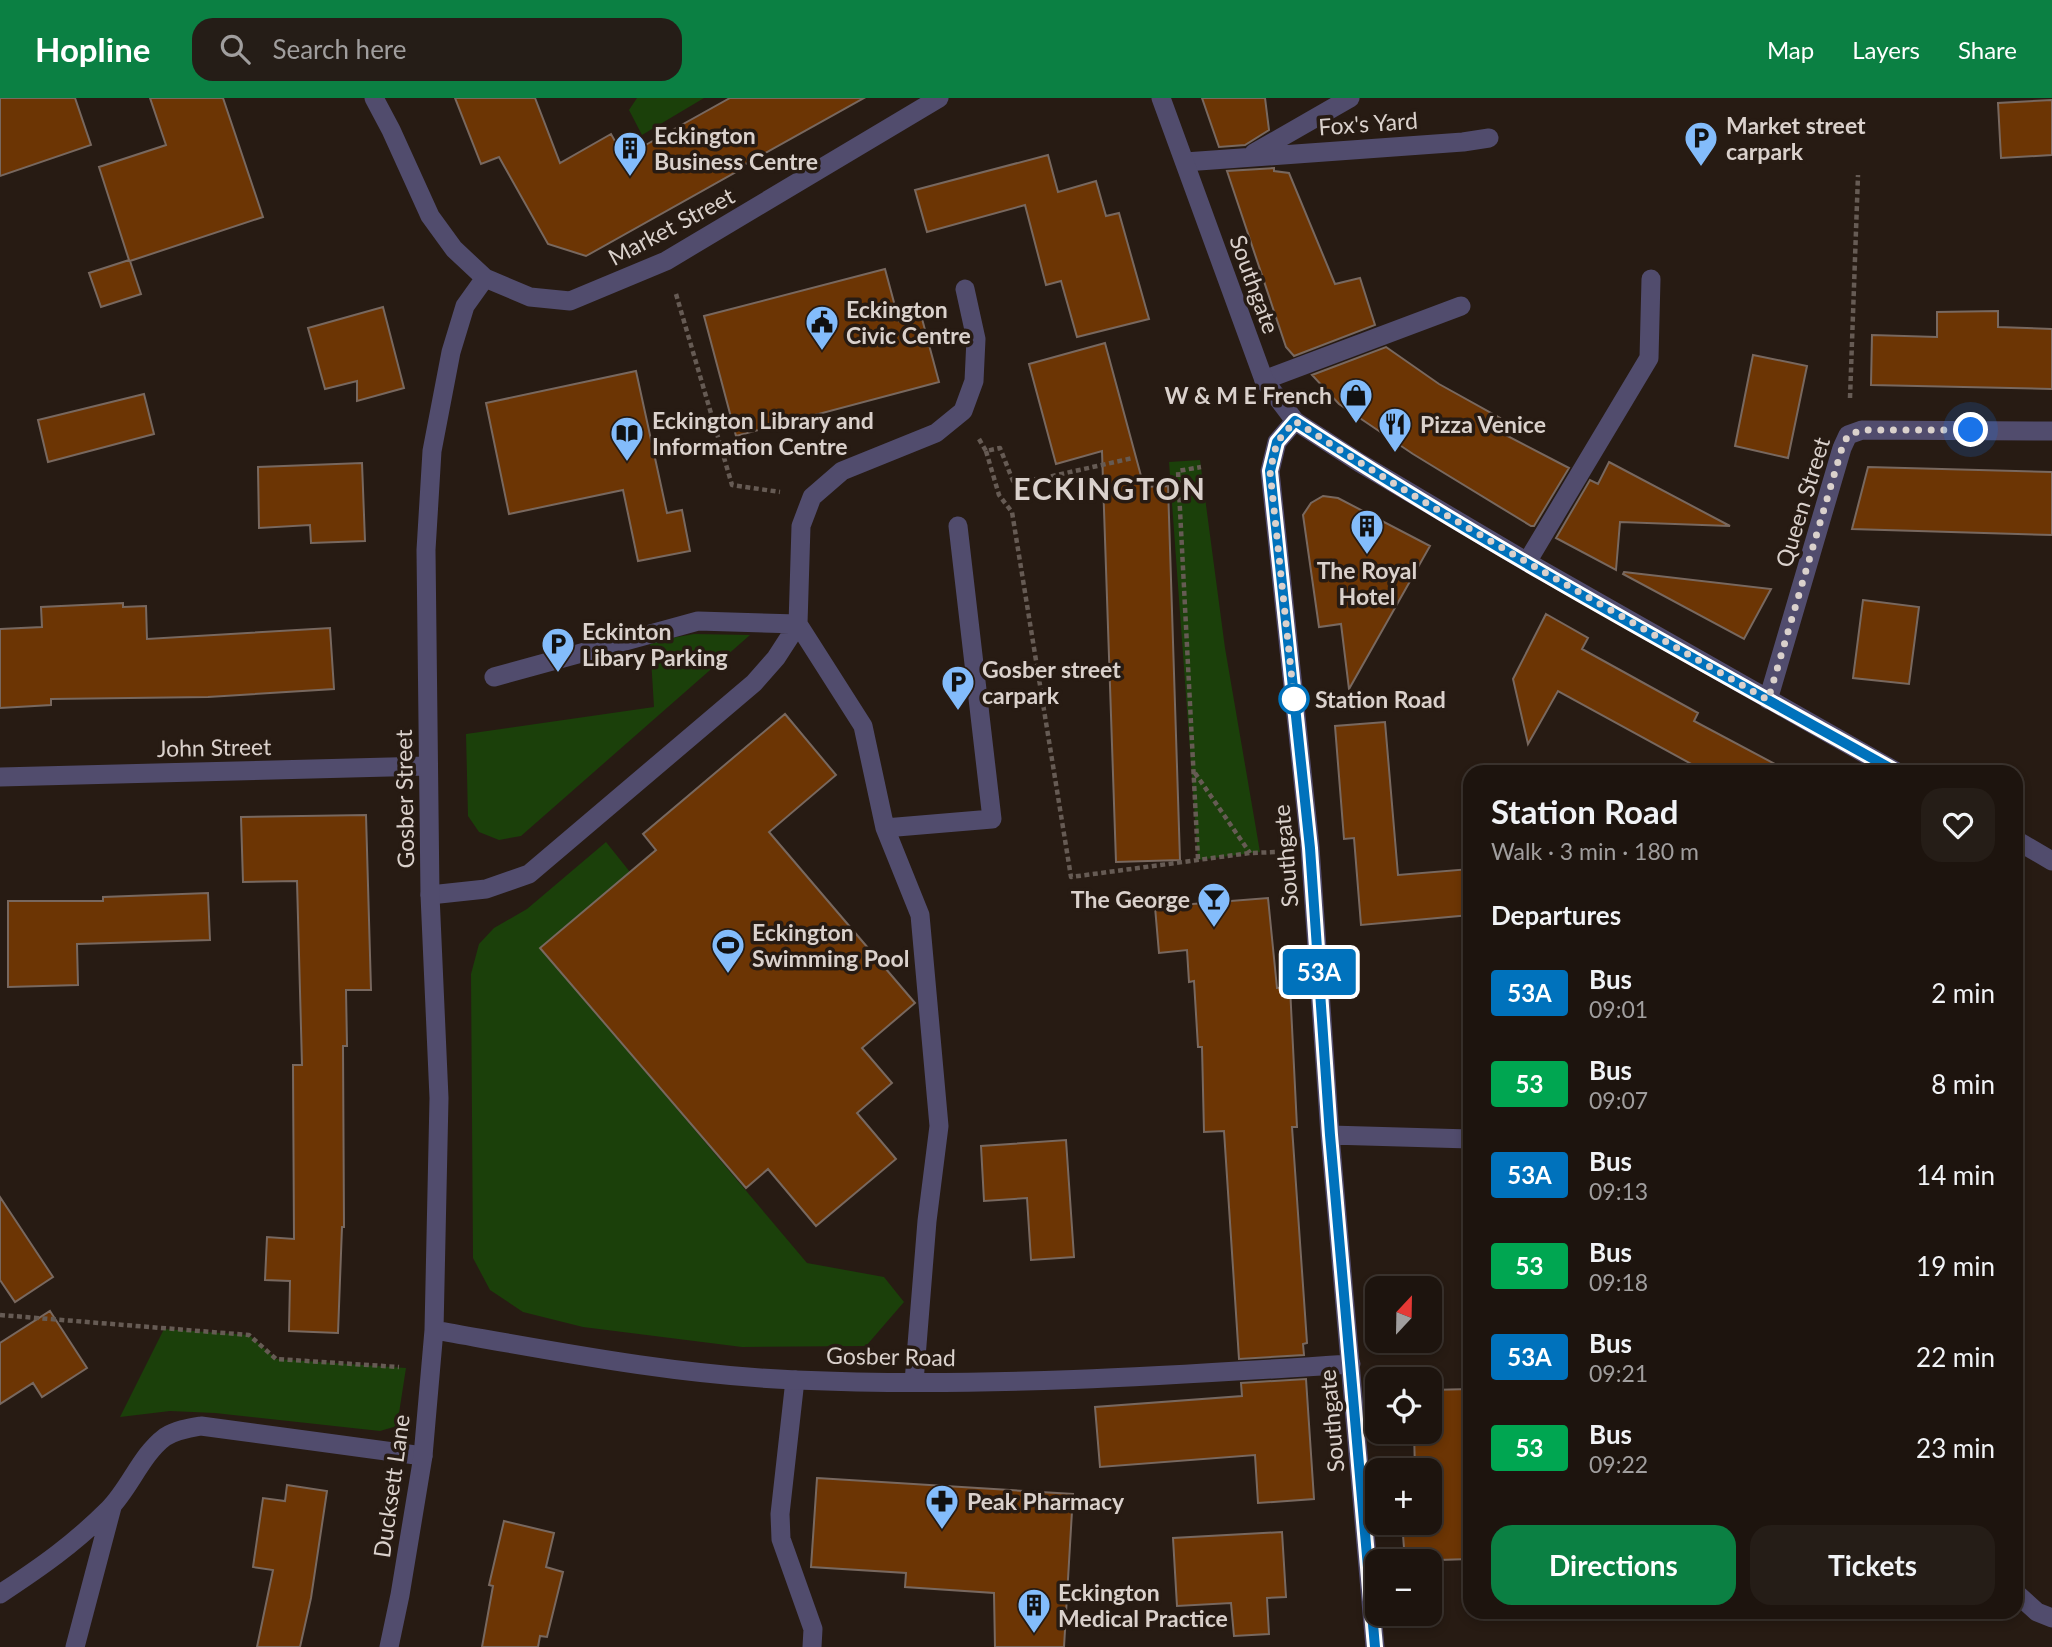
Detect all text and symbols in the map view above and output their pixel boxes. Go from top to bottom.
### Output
search box [192,18,682,81]
text: Hopline [35,29,150,69]
icon: search [216,30,254,68]
text: Search here [272,33,407,65]
text: Map [1767,35,1814,64]
text: Layers [1852,35,1920,64]
text: Share [1958,35,2017,64]
street label: Fox's Yard [1317,106,1419,140]
place label: Market street carpark [1726,111,1866,165]
parking icon: Market street carpark [1682,119,1720,168]
place label: Eckington Business Centre [654,121,818,175]
building icon: Eckington Business Centre [611,129,649,178]
street label: Market Street [603,181,739,271]
street label: Southgate [1224,231,1286,337]
place label: Eckington Civic Centre [846,295,971,349]
public building icon: Eckington Civic Centre [803,303,841,352]
shop icon: W & M E French [1337,376,1375,425]
place label: W & M E French [1164,381,1332,409]
restaurant icon: Pizza Venice [1376,405,1414,454]
place label: Eckington Library and Information Centre [652,406,874,460]
place label: Pizza Venice [1420,410,1546,438]
your location [1953,412,1988,447]
library icon: Eckington Library and Information Centre [608,414,646,463]
street label: Queen Street [1769,433,1835,570]
district label: ECKINGTON [1013,470,1207,506]
building icon: The Royal Hotel [1348,507,1386,556]
place label: The Royal Hotel [1317,556,1417,610]
place label: Eckinton Libary Parking [582,617,728,671]
parking icon: Eckinton Libary Parking [539,625,577,674]
place label: Gosber street carpark [982,655,1121,709]
parking icon: Gosber street carpark [939,663,977,712]
marker: Station Road [1279,684,1309,714]
place label: Station Road [1315,685,1446,713]
street label: Gosber Street [389,729,419,869]
street label: John Street [157,732,272,762]
button: heart [1921,788,1995,862]
text: Station Road [1491,791,1679,831]
street label: Southgate [1267,804,1303,908]
text: Walk · 3 min · 180 m [1491,837,1699,865]
bar icon: The George [1195,880,1233,929]
place label: The George [1071,885,1190,913]
text: Departures [1491,899,1621,931]
place label: Eckington Swimming Pool [752,918,909,972]
sports icon: Eckington Swimming Pool [709,926,747,975]
line badge: 53A [1279,949,1359,995]
text: 53A [1297,957,1341,986]
text: Bus [1589,963,1632,995]
text: 2 min [1931,977,1995,1009]
text: 53A [1507,978,1552,1007]
text: 09:01 [1589,995,1648,1023]
text: Bus [1589,1054,1632,1086]
text: 8 min [1931,1068,1995,1100]
text: 53 [1516,1069,1543,1098]
text: 09:07 [1589,1086,1648,1114]
text: Bus [1589,1145,1632,1177]
text: 14 min [1916,1159,1995,1191]
text: 53A [1507,1160,1552,1189]
text: 09:13 [1589,1177,1648,1205]
text: Bus [1589,1236,1632,1268]
text: 19 min [1916,1250,1995,1282]
text: 53 [1516,1251,1543,1280]
text: 09:18 [1589,1268,1648,1296]
north arrow [1365,1276,1442,1353]
map controls [1365,1276,1442,1626]
text: Bus [1589,1327,1632,1359]
street label: Gosber Road [826,1341,956,1371]
text: 22 min [1916,1341,1995,1373]
text: 53A [1507,1342,1552,1371]
text: 09:21 [1589,1359,1648,1387]
button: locate [1365,1367,1442,1444]
street label: Southgate [1313,1369,1349,1473]
street label: Ducksett Lane [367,1412,415,1560]
text: Bus [1589,1418,1632,1450]
text: 23 min [1916,1432,1995,1464]
text: 53 [1516,1433,1543,1462]
text: 09:22 [1589,1450,1648,1478]
button: + [1365,1458,1442,1535]
pharmacy icon: Peak Pharmacy [923,1482,961,1531]
place label: Peak Pharmacy [967,1487,1125,1515]
button: Directions [1491,1525,1736,1605]
button: Tickets [1750,1525,1995,1605]
button: − [1365,1549,1442,1626]
place label: Eckington Medical Practice [1058,1578,1228,1632]
building icon: Eckington Medical Practice [1015,1586,1053,1635]

